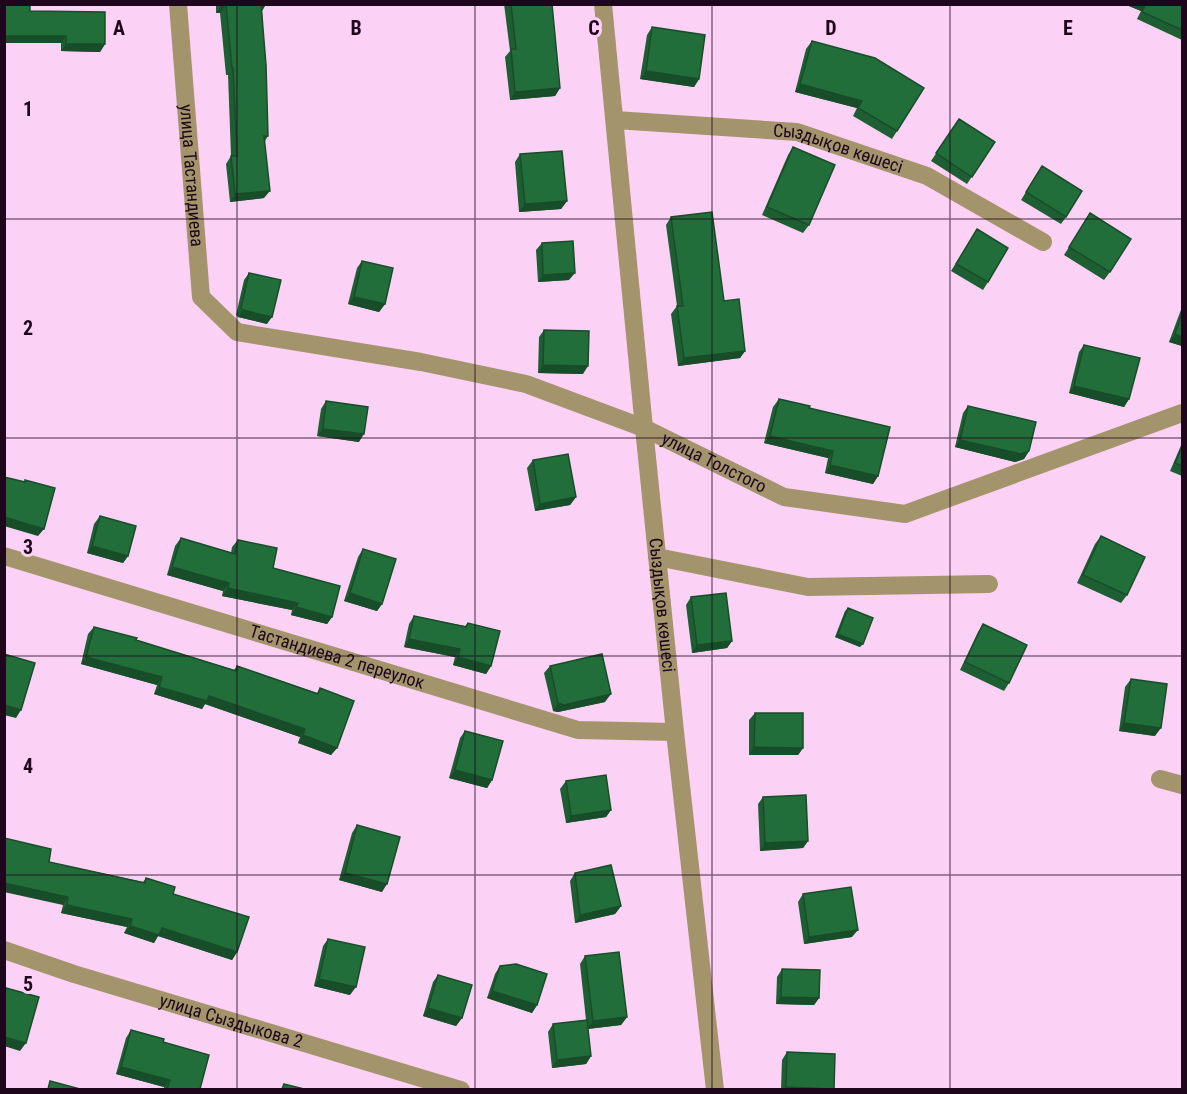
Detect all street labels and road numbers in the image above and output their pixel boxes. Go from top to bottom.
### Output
street label: улица Тастандиева [176,103,208,248]
street label: Сыздықов көшесі [772,119,906,177]
street label: улица Толстого [659,427,770,497]
street label: Сыздықов көшесі [645,537,680,673]
street label: Тастандиева 2 переулок [247,620,427,693]
street label: улица Сыздыкова 2 [157,989,305,1052]

